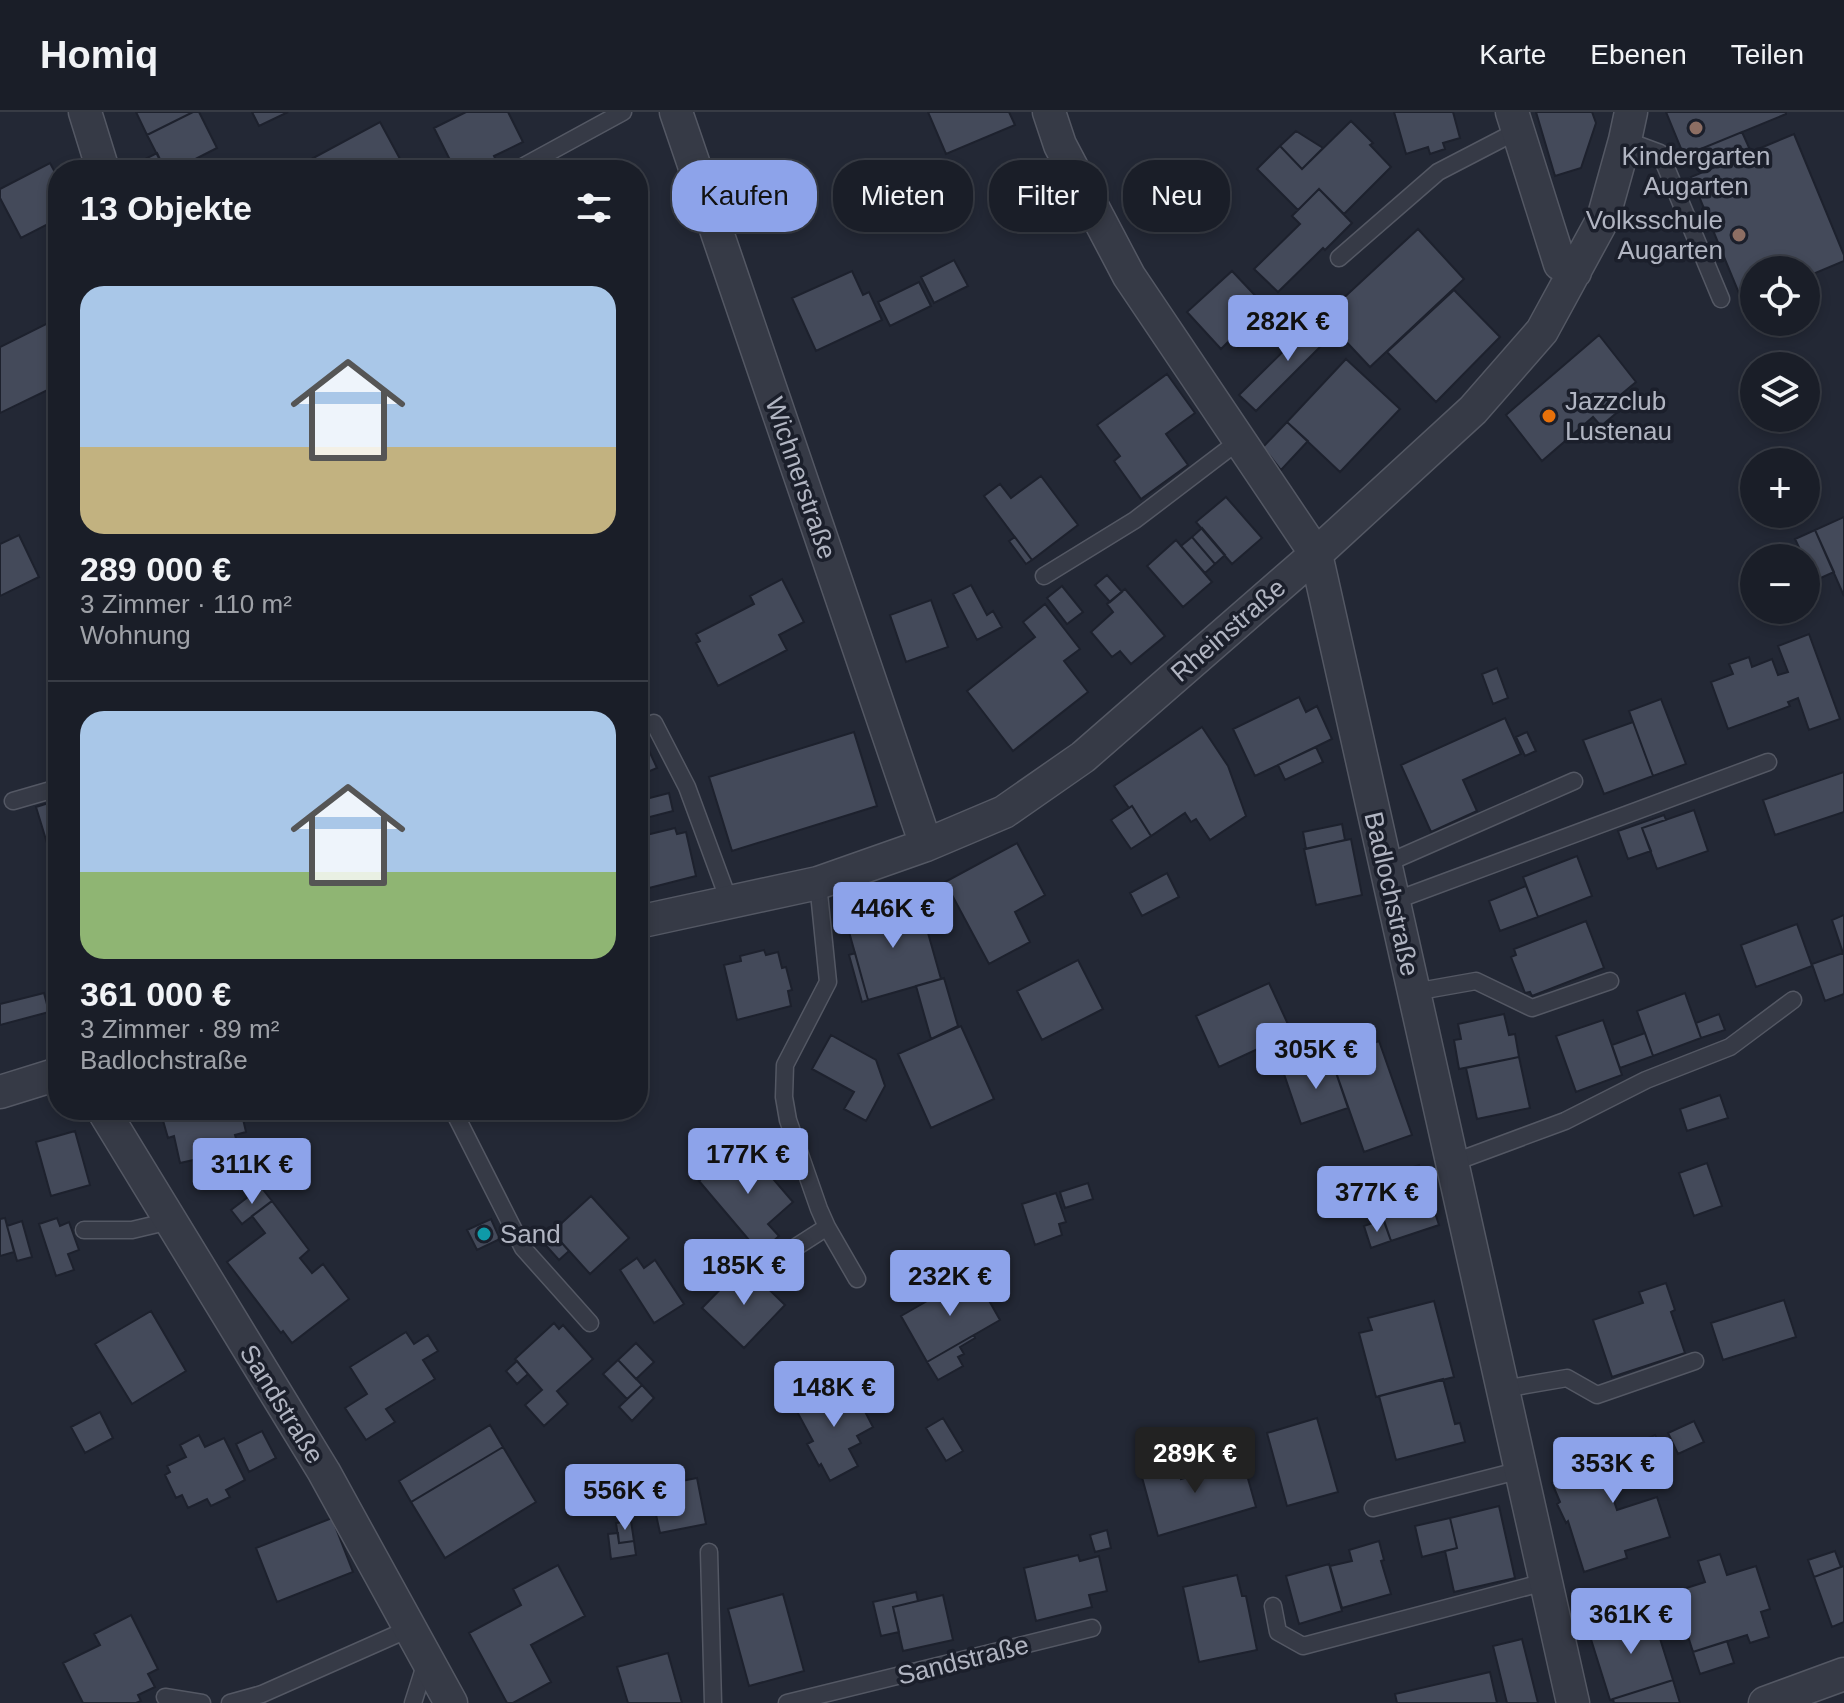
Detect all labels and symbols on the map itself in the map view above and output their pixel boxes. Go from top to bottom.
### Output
marker: Kindergarten Augarten [1687,119,1705,137]
place label: Kindergarten Augarten [1622,141,1770,201]
place label: Volksschule Augarten [1586,205,1723,265]
marker: Volksschule Augarten [1730,226,1748,244]
pin: 282K € [1223,295,1353,363]
place label: Jazzclub Lustenau [1565,386,1672,446]
street label: Wichnerstraße [759,393,843,563]
marker: Jazzclub Lustenau [1540,407,1558,425]
street label: Rheinstraße [1165,572,1291,688]
street label: Badlochstraße [1359,809,1425,979]
pin: 446K € [828,882,958,950]
pin: 305K € [1251,1023,1381,1091]
pin: 177K € [683,1128,813,1196]
pin: 311K € [187,1138,317,1206]
pin: 377K € [1312,1166,1442,1234]
place label: Sand [500,1219,561,1249]
marker: Sand [475,1225,493,1243]
pin: 185K € [679,1239,809,1307]
pin: 232K € [885,1250,1015,1318]
street label: Sandstraße [234,1339,330,1469]
pin: 148K € [769,1361,899,1429]
pin: 289K € [1130,1427,1260,1495]
pin: 353K € [1548,1437,1678,1505]
pin: 556K € [560,1464,690,1532]
pin: 361K € [1566,1588,1696,1656]
street label: Sandstraße [894,1629,1032,1691]

